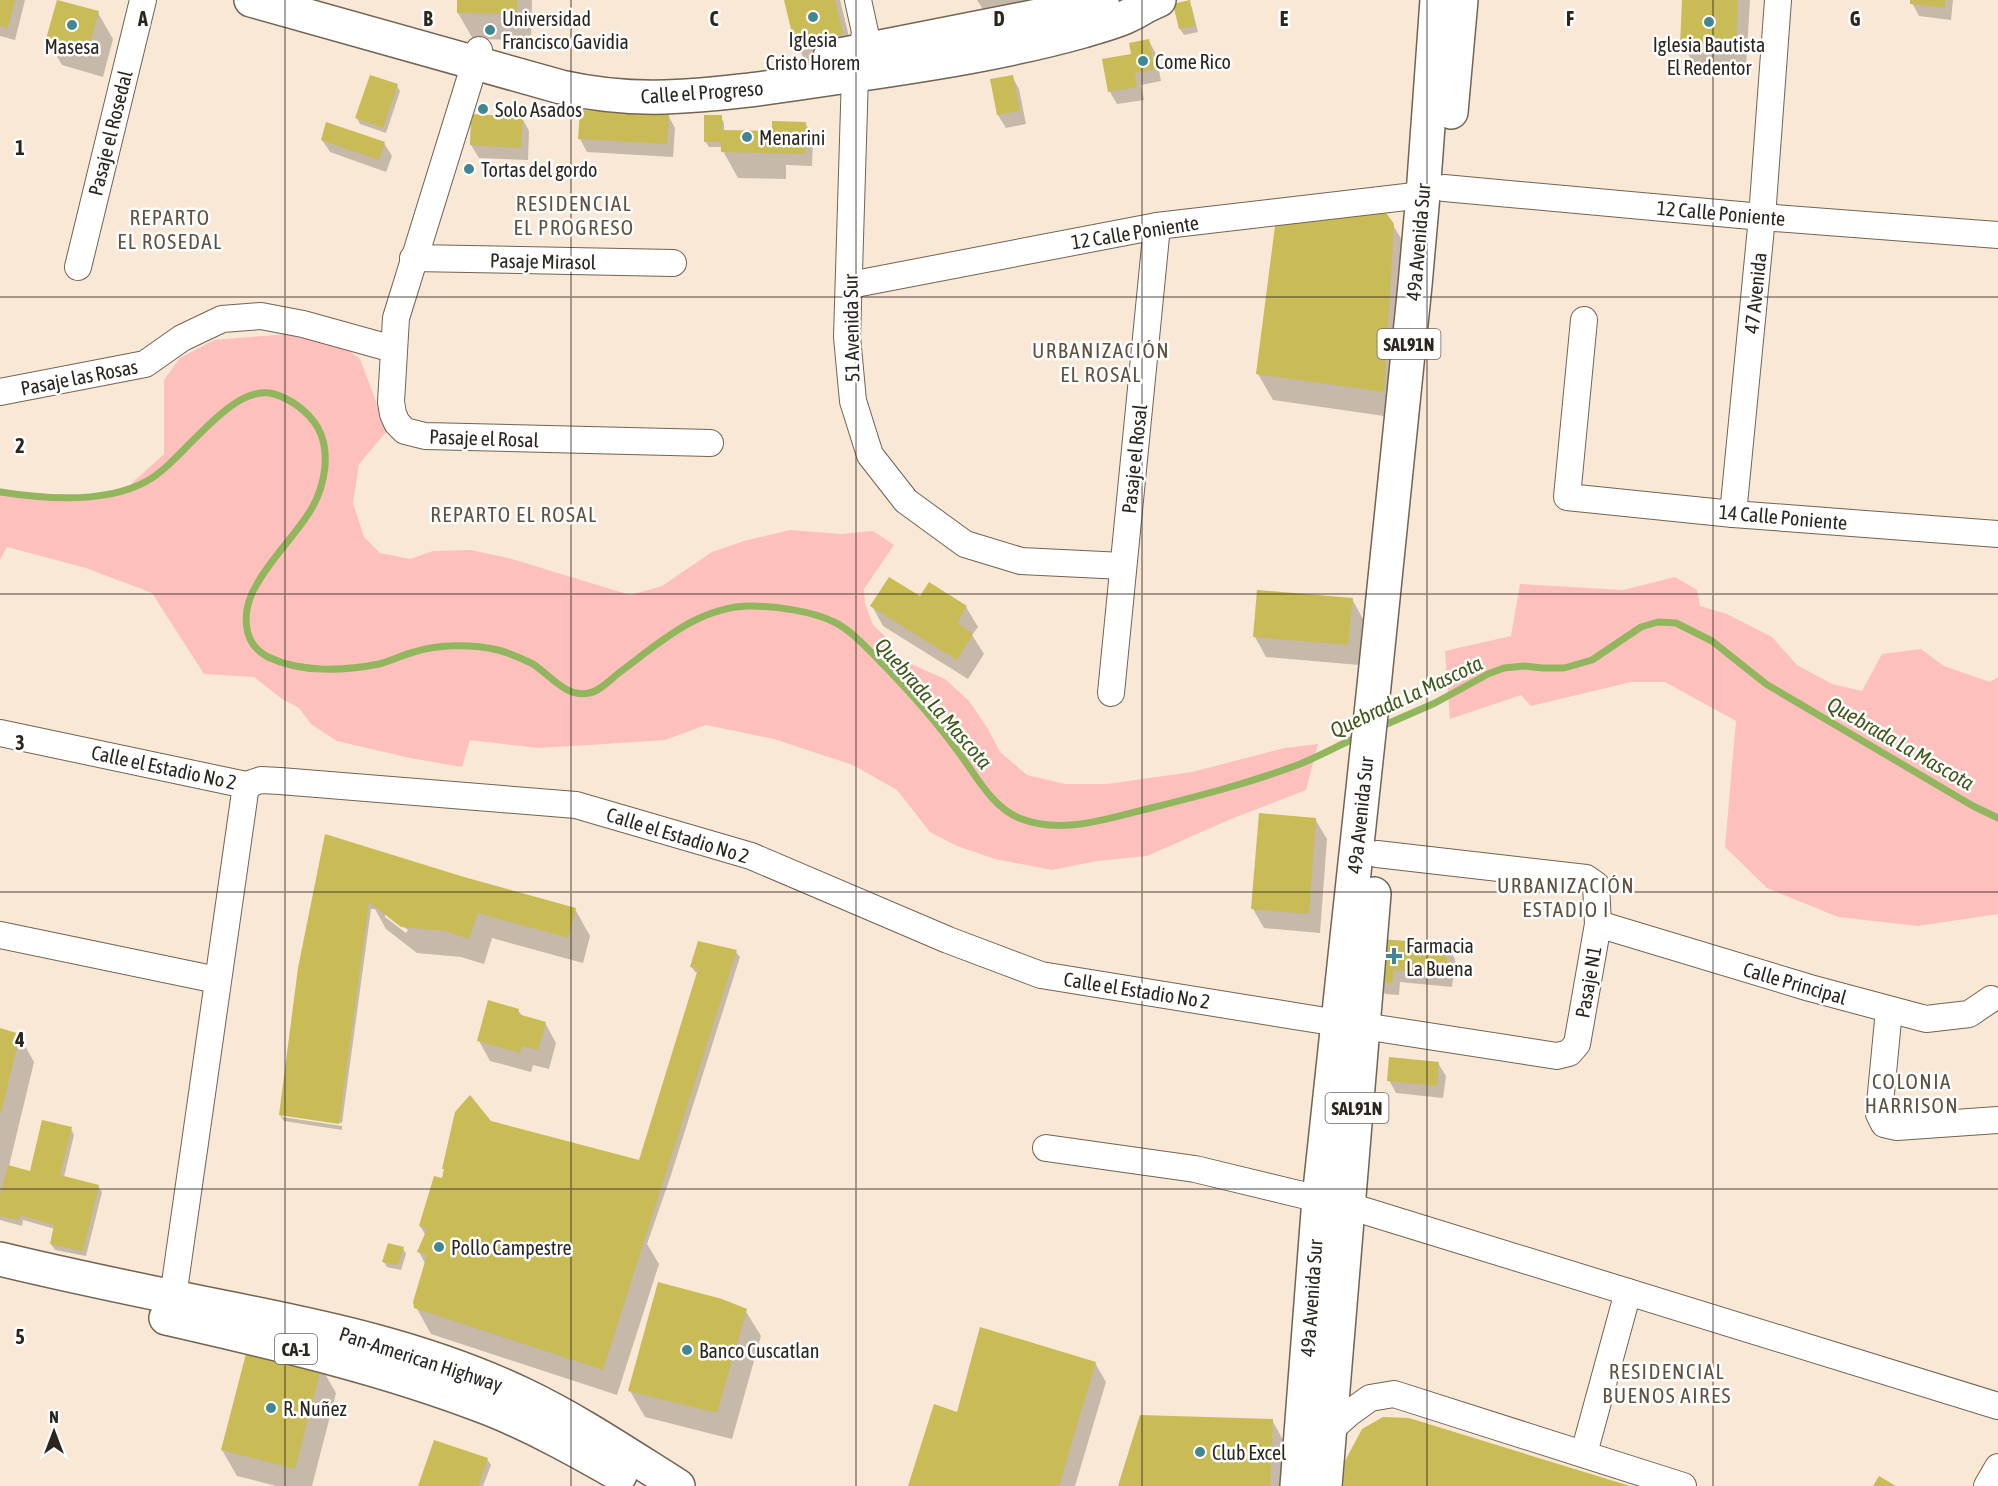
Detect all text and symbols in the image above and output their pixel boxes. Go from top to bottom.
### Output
text: A [137,7,148,30]
text: B [423,7,433,30]
place label: Universidad Francisco Gavidia [502,7,629,53]
text: C [710,7,719,30]
text: D [993,7,1005,30]
text: E [1280,7,1289,30]
text: F [1566,7,1574,30]
text: G [1850,7,1861,30]
marker: Iglesia Cristo Horem [806,10,820,24]
marker: Iglesia Bautista El Redentor [1702,15,1716,29]
marker: Masesa [65,18,79,32]
marker: Universidad Francisco Gavidia [483,23,497,37]
place label: Iglesia Cristo Horem [766,28,860,74]
place label: Iglesia Bautista El Redentor [1653,33,1765,79]
place label: Masesa [44,35,100,58]
place label: Come Rico [1155,50,1231,73]
marker: Come Rico [1136,54,1150,68]
street label: Pasaje el Rosedal [83,67,137,198]
street label: Calle el Progreso [640,76,764,108]
place label: Solo Asados [495,98,582,121]
marker: Solo Asados [476,102,490,116]
place label: Menarini [759,126,825,149]
marker: Menarini [740,130,754,144]
text: 1 [15,136,25,159]
place label: Tortas del gordo [481,158,598,181]
marker: Tortas del gordo [462,162,476,176]
street label: 49a Avenida Sur [1401,181,1435,302]
district label: RESIDENCIAL EL PROGRESO [514,191,634,239]
street label: 12 Calle Poniente [1656,196,1786,230]
district label: REPARTO EL ROSEDAL [117,205,223,253]
street label: 12 Calle Poniente [1070,211,1200,253]
street label: Pasaje Mirasol [490,249,597,273]
street label: 47 Avenida [1739,251,1771,335]
street label: 51 Avenida Sur [839,273,863,382]
road number: SAL91N [1378,329,1440,359]
district label: URBANIZACIÓN EL ROSAL [1032,338,1170,386]
street label: Pasaje las Rosas [19,354,139,400]
street label: Pasaje el Rosal [1117,403,1151,515]
street label: Pasaje el Rosal [429,425,540,451]
text: 2 [15,434,25,457]
street label: 14 Calle Poniente [1718,500,1848,534]
district label: REPARTO EL ROSAL [430,502,598,526]
water label: Quebrada La Mascota [871,633,997,773]
water label: Quebrada La Mascota [1326,650,1486,742]
water label: Quebrada La Mascota [1824,691,1979,795]
text: 3 [15,731,25,754]
street label: Calle el Estadio No 2 [89,740,239,794]
street label: 49a Avenida Sur [1342,754,1378,875]
street label: Calle el Estadio No 2 [604,802,752,868]
district label: URBANIZACIÓN ESTADIO I [1497,873,1635,921]
place label: Farmacia La Buena [1406,934,1474,980]
street label: Pasaje N1 [1570,944,1606,1020]
marker: Farmacia La Buena [1387,949,1401,963]
street label: Calle Principal [1741,957,1850,1009]
street label: Calle el Estadio No 2 [1062,967,1212,1013]
text: 4 [14,1028,25,1051]
district label: COLONIA HARRISON [1865,1069,1959,1117]
road number: SAL91N [1326,1093,1388,1123]
place label: Pollo Campestre [451,1236,572,1259]
street label: 49a Avenida Sur [1295,1237,1327,1357]
marker: Pollo Campestre [432,1240,446,1254]
street label: Pan-American Highway [337,1322,505,1396]
text: 5 [15,1325,25,1348]
road number: CA-1 [275,1334,317,1364]
place label: Banco Cuscatlan [699,1339,820,1362]
marker: Banco Cuscatlan [680,1343,694,1357]
district label: RESIDENCIAL BUENOS AIRES [1602,1359,1732,1407]
place label: R. Nuñez [283,1397,347,1420]
marker: R. Nuñez [264,1401,278,1415]
north arrow [24,1402,84,1462]
text: N [49,1408,59,1426]
place label: Club Excel [1212,1441,1287,1464]
marker: Club Excel [1193,1445,1207,1459]

